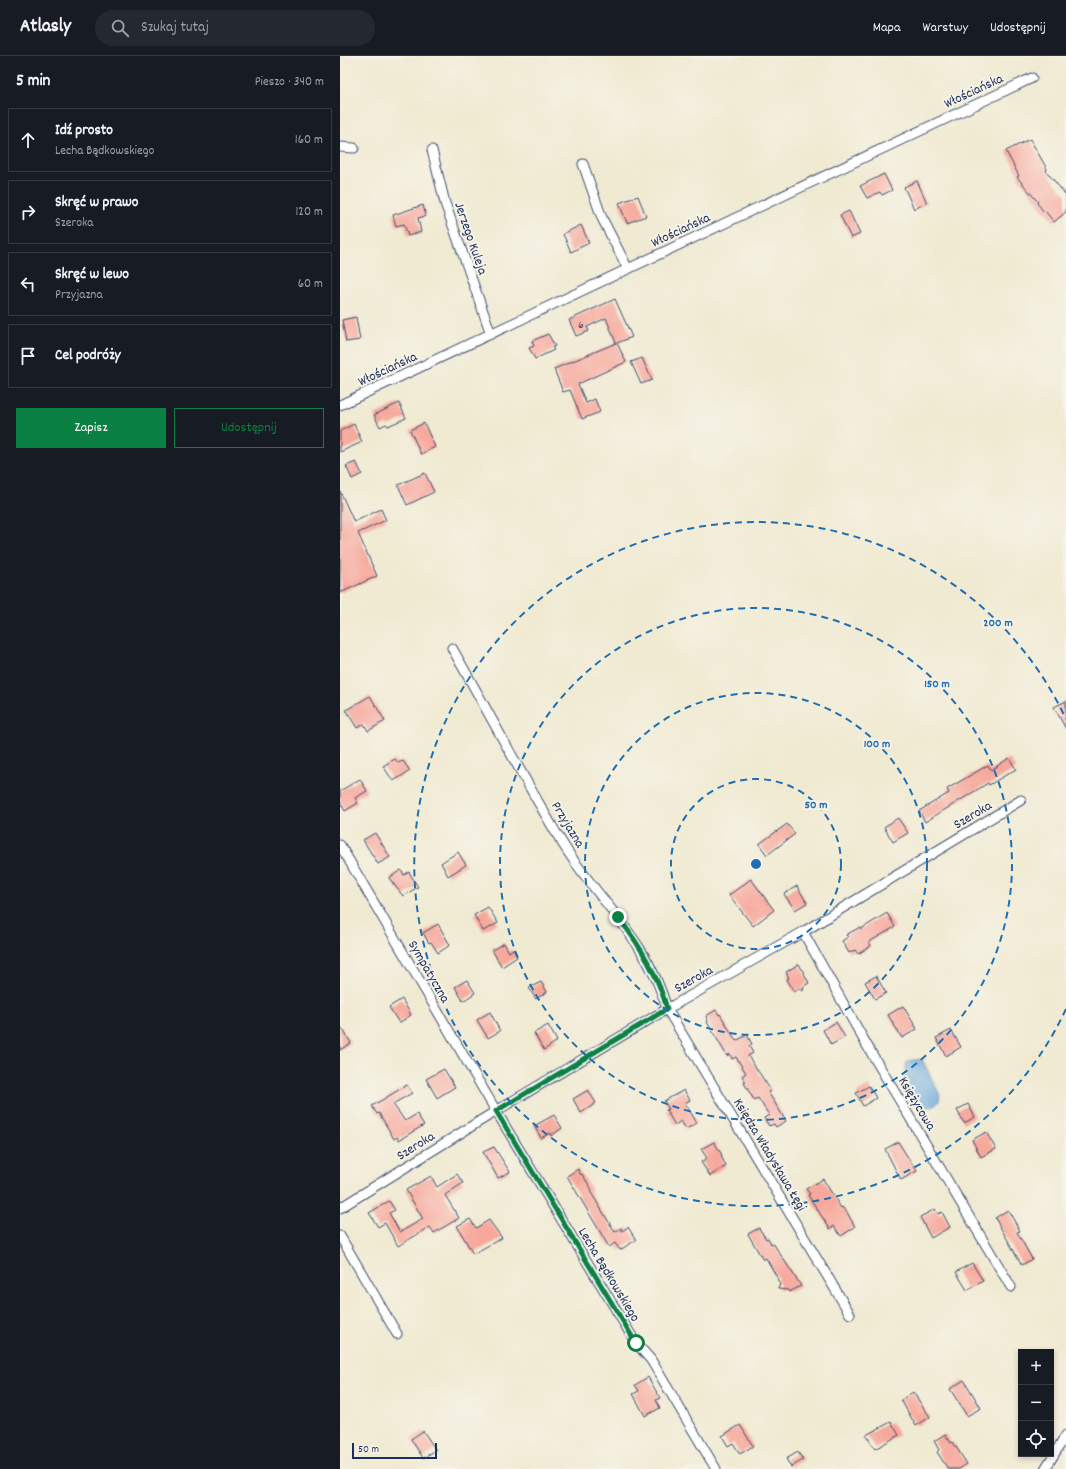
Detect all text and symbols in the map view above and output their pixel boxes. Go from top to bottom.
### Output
search box [95,10,375,46]
text: Atlasly [20,14,71,41]
icon: search [109,17,131,39]
text: Szukaj tutaj [141,17,209,39]
text: Mapa [873,18,901,38]
text: Warstwy [923,18,968,38]
text: Udostępnij [990,18,1046,38]
street label: Włościańska [941,69,1007,114]
text: 5 min [16,70,50,94]
text: Pieszo · 340 m [255,73,324,92]
text: Idź prosto [55,120,113,142]
icon: ahead [17,129,39,151]
text: 160 m [295,131,323,150]
text: Lecha Bądkowskiego [55,142,154,161]
text: Skręć w prawo [55,192,138,214]
street label: Jerzego Kuleja [448,200,492,278]
icon: right [17,201,39,223]
text: 120 m [295,203,323,222]
street label: Włościańska [648,208,714,253]
text: Szeroka [55,214,93,233]
text: Skręć w lewo [55,264,129,286]
icon: left [17,273,39,295]
text: 60 m [298,275,323,294]
text: Przyjazna [55,286,102,305]
house number: 6 [578,317,584,334]
icon: arrive [17,345,39,367]
text: Cel podróży [55,345,121,367]
street label: Włościańska [355,347,421,392]
button: Zapisz [16,408,166,448]
button: Udostępnij [174,408,324,448]
text: 200 m [983,615,1013,632]
text: 150 m [924,676,950,693]
text: 100 m [864,736,890,753]
street label: Szeroka [950,796,996,835]
text: 50 m [804,797,828,814]
street label: Przyjazna [546,798,589,852]
centre of rings [749,857,763,871]
route end [609,908,627,926]
street label: Sympatyczna [402,937,454,1007]
street label: Szeroka [671,961,717,999]
street label: Księżycowa [892,1073,940,1135]
street label: Księdza Władysława Łęgi [728,1095,811,1216]
street label: Szeroka [393,1127,439,1166]
street label: Lecha Bądkowskiego [572,1224,644,1326]
route start [627,1334,645,1352]
map controls [1018,1349,1054,1457]
button: + [1018,1349,1054,1385]
button: − [1018,1385,1054,1421]
button: locate [1018,1421,1054,1457]
scale bar [352,1441,437,1460]
text: 50 m [358,1442,379,1458]

